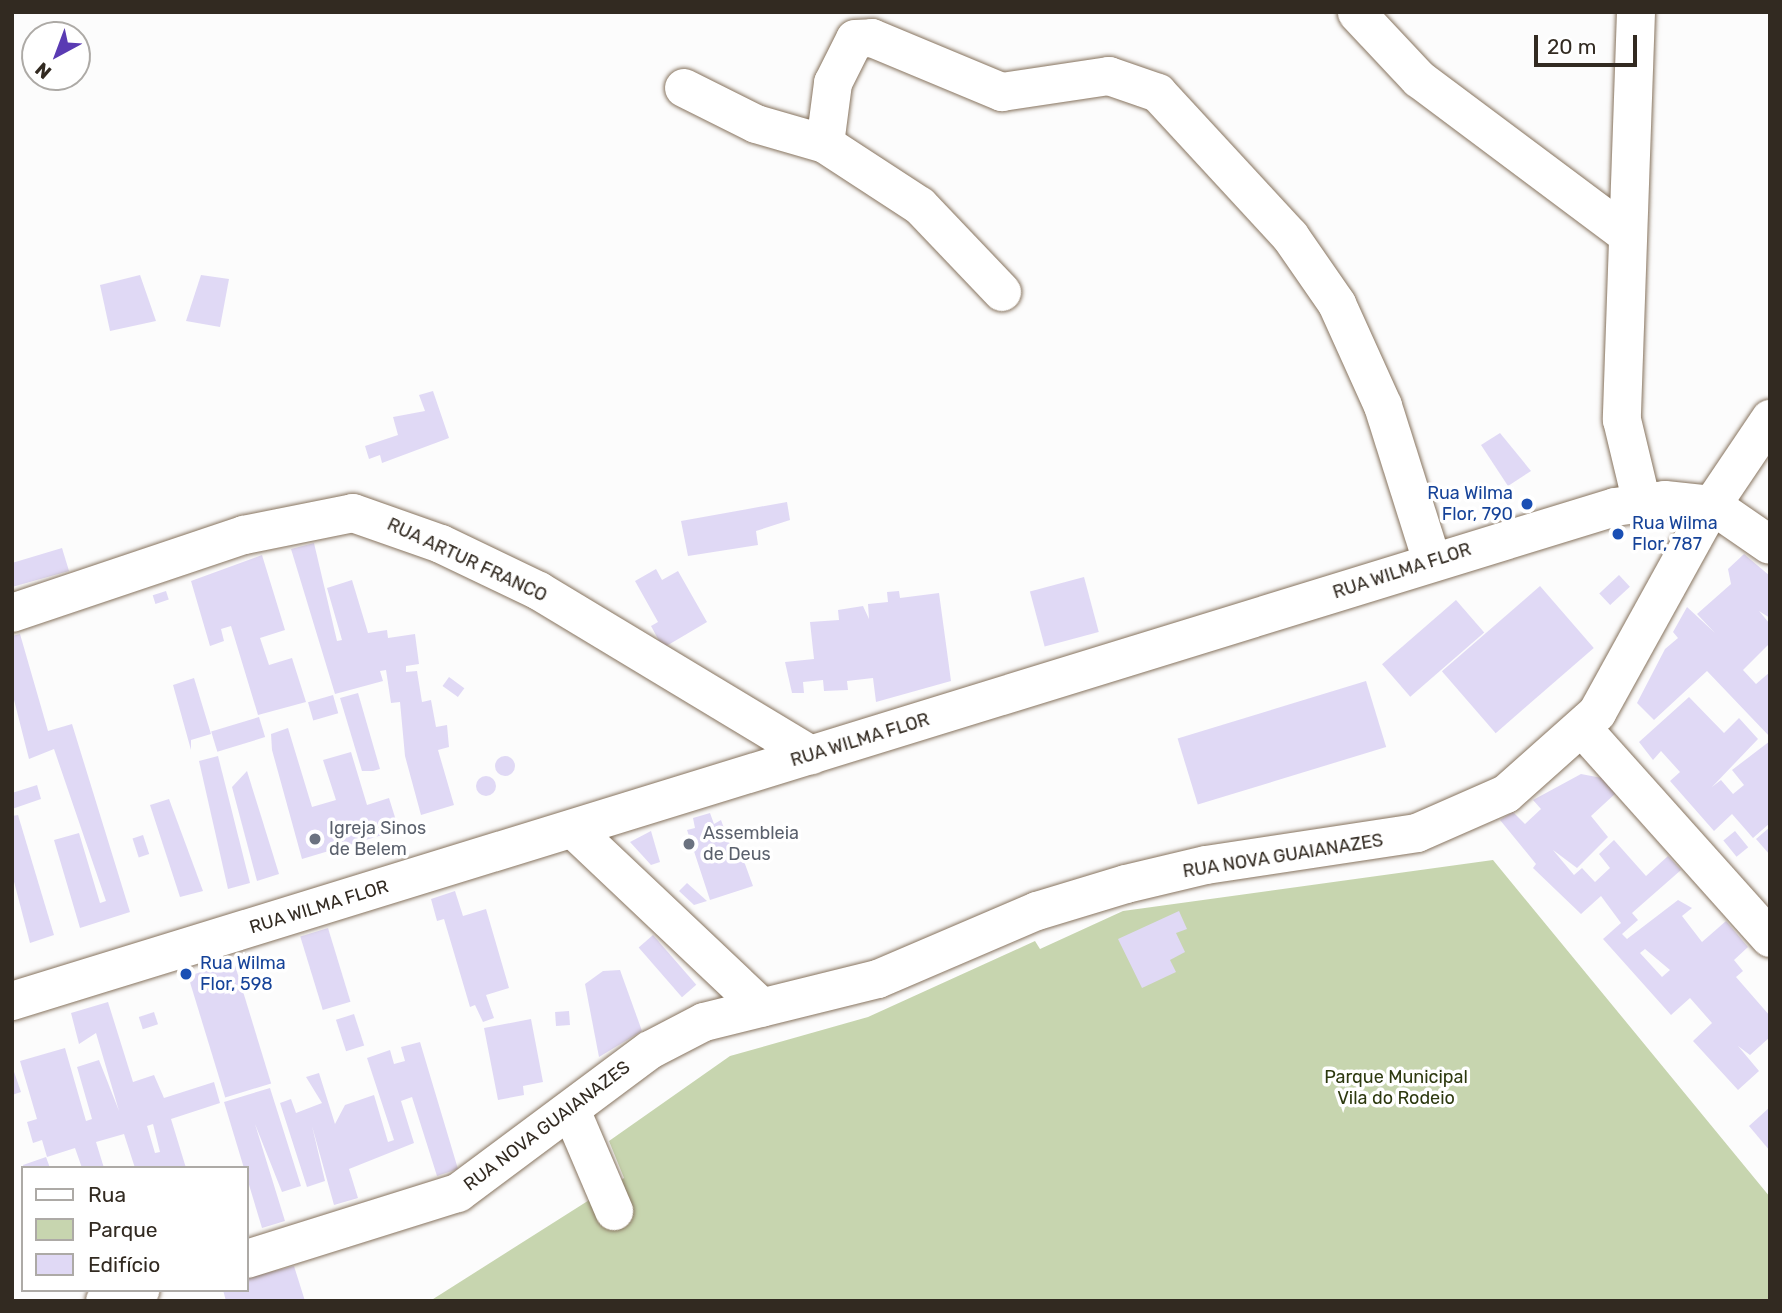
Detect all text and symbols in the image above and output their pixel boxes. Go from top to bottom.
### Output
north arrow [21,21,91,91]
scale bar [1537,21,1640,65]
text: 20 m [1547,34,1596,59]
text: N [31,58,56,84]
place label: Rua Wilma Flor, 790 [1427,483,1513,526]
marker: Rua Wilma Flor, 790 [1519,496,1535,512]
street label: RUA ARTUR FRANCO [383,513,551,607]
place label: Rua Wilma Flor, 787 [1632,513,1718,556]
marker: Rua Wilma Flor, 787 [1610,526,1626,542]
street label: RUA WILMA FLOR [1330,538,1474,604]
street label: RUA WILMA FLOR [787,708,933,772]
place label: Igreja Sinos de Belem [329,818,426,860]
place label: Assembleia de Deus [703,823,799,866]
street label: RUA NOVA GUAIANAZES [1181,829,1385,883]
marker: Igreja Sinos de Belem [307,831,323,847]
marker: Assembleia de Deus [681,836,697,852]
street label: RUA WILMA FLOR [246,875,392,939]
place label: Rua Wilma Flor, 598 [200,953,286,996]
marker: Rua Wilma Flor, 598 [178,966,194,982]
street label: RUA NOVA GUAIANAZES [459,1056,635,1196]
park label: Parque Municipal Vila do Rodeio [1324,1067,1468,1110]
legend [21,1166,248,1292]
text: Rua [88,1182,126,1207]
text: Parque [88,1217,158,1242]
text: Edifício [88,1252,160,1277]

